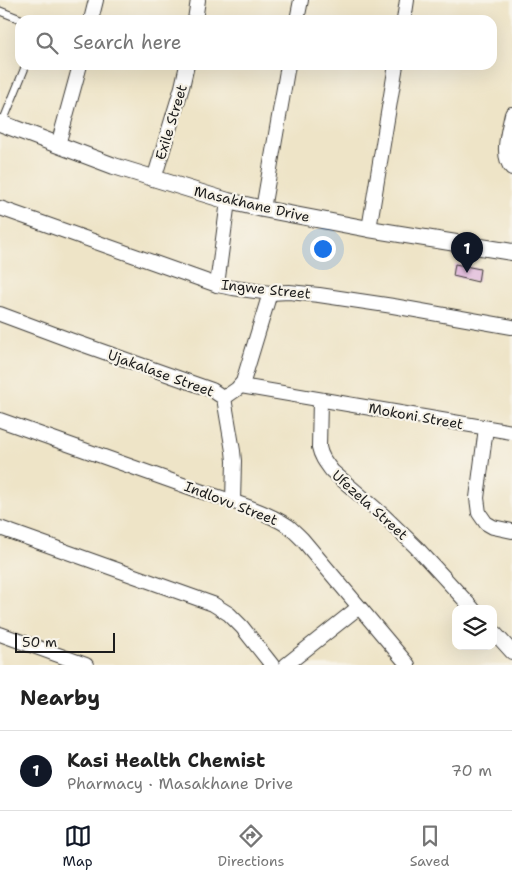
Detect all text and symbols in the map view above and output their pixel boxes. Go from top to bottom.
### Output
search box [15,15,497,70]
icon: search [33,29,61,57]
text: Search here [73,30,182,55]
street label: Exile Street [151,82,191,162]
street label: Masakhane Drive [192,182,312,226]
pin: 1 [451,232,483,273]
your location [310,236,336,262]
street label: Ingwe Street [220,275,312,303]
street label: Ujakalase Street [105,345,217,401]
street label: Mokoni Street [367,399,465,433]
street label: Ufezela Street [328,466,412,544]
street label: Indlovu Street [182,477,280,529]
map controls [452,605,497,650]
button: layers [452,605,497,650]
scale bar [15,630,115,653]
text: 50 m [22,633,57,651]
text: Nearby [20,684,100,712]
text: Kasi Health Chemist [67,748,265,773]
text: 1 [32,760,40,781]
text: 70 m [451,760,492,781]
text: Pharmacy · Masakhane Drive [67,773,293,794]
tab: Map [63,822,93,870]
tab: Directions [218,822,284,870]
tab: Saved [410,822,449,870]

